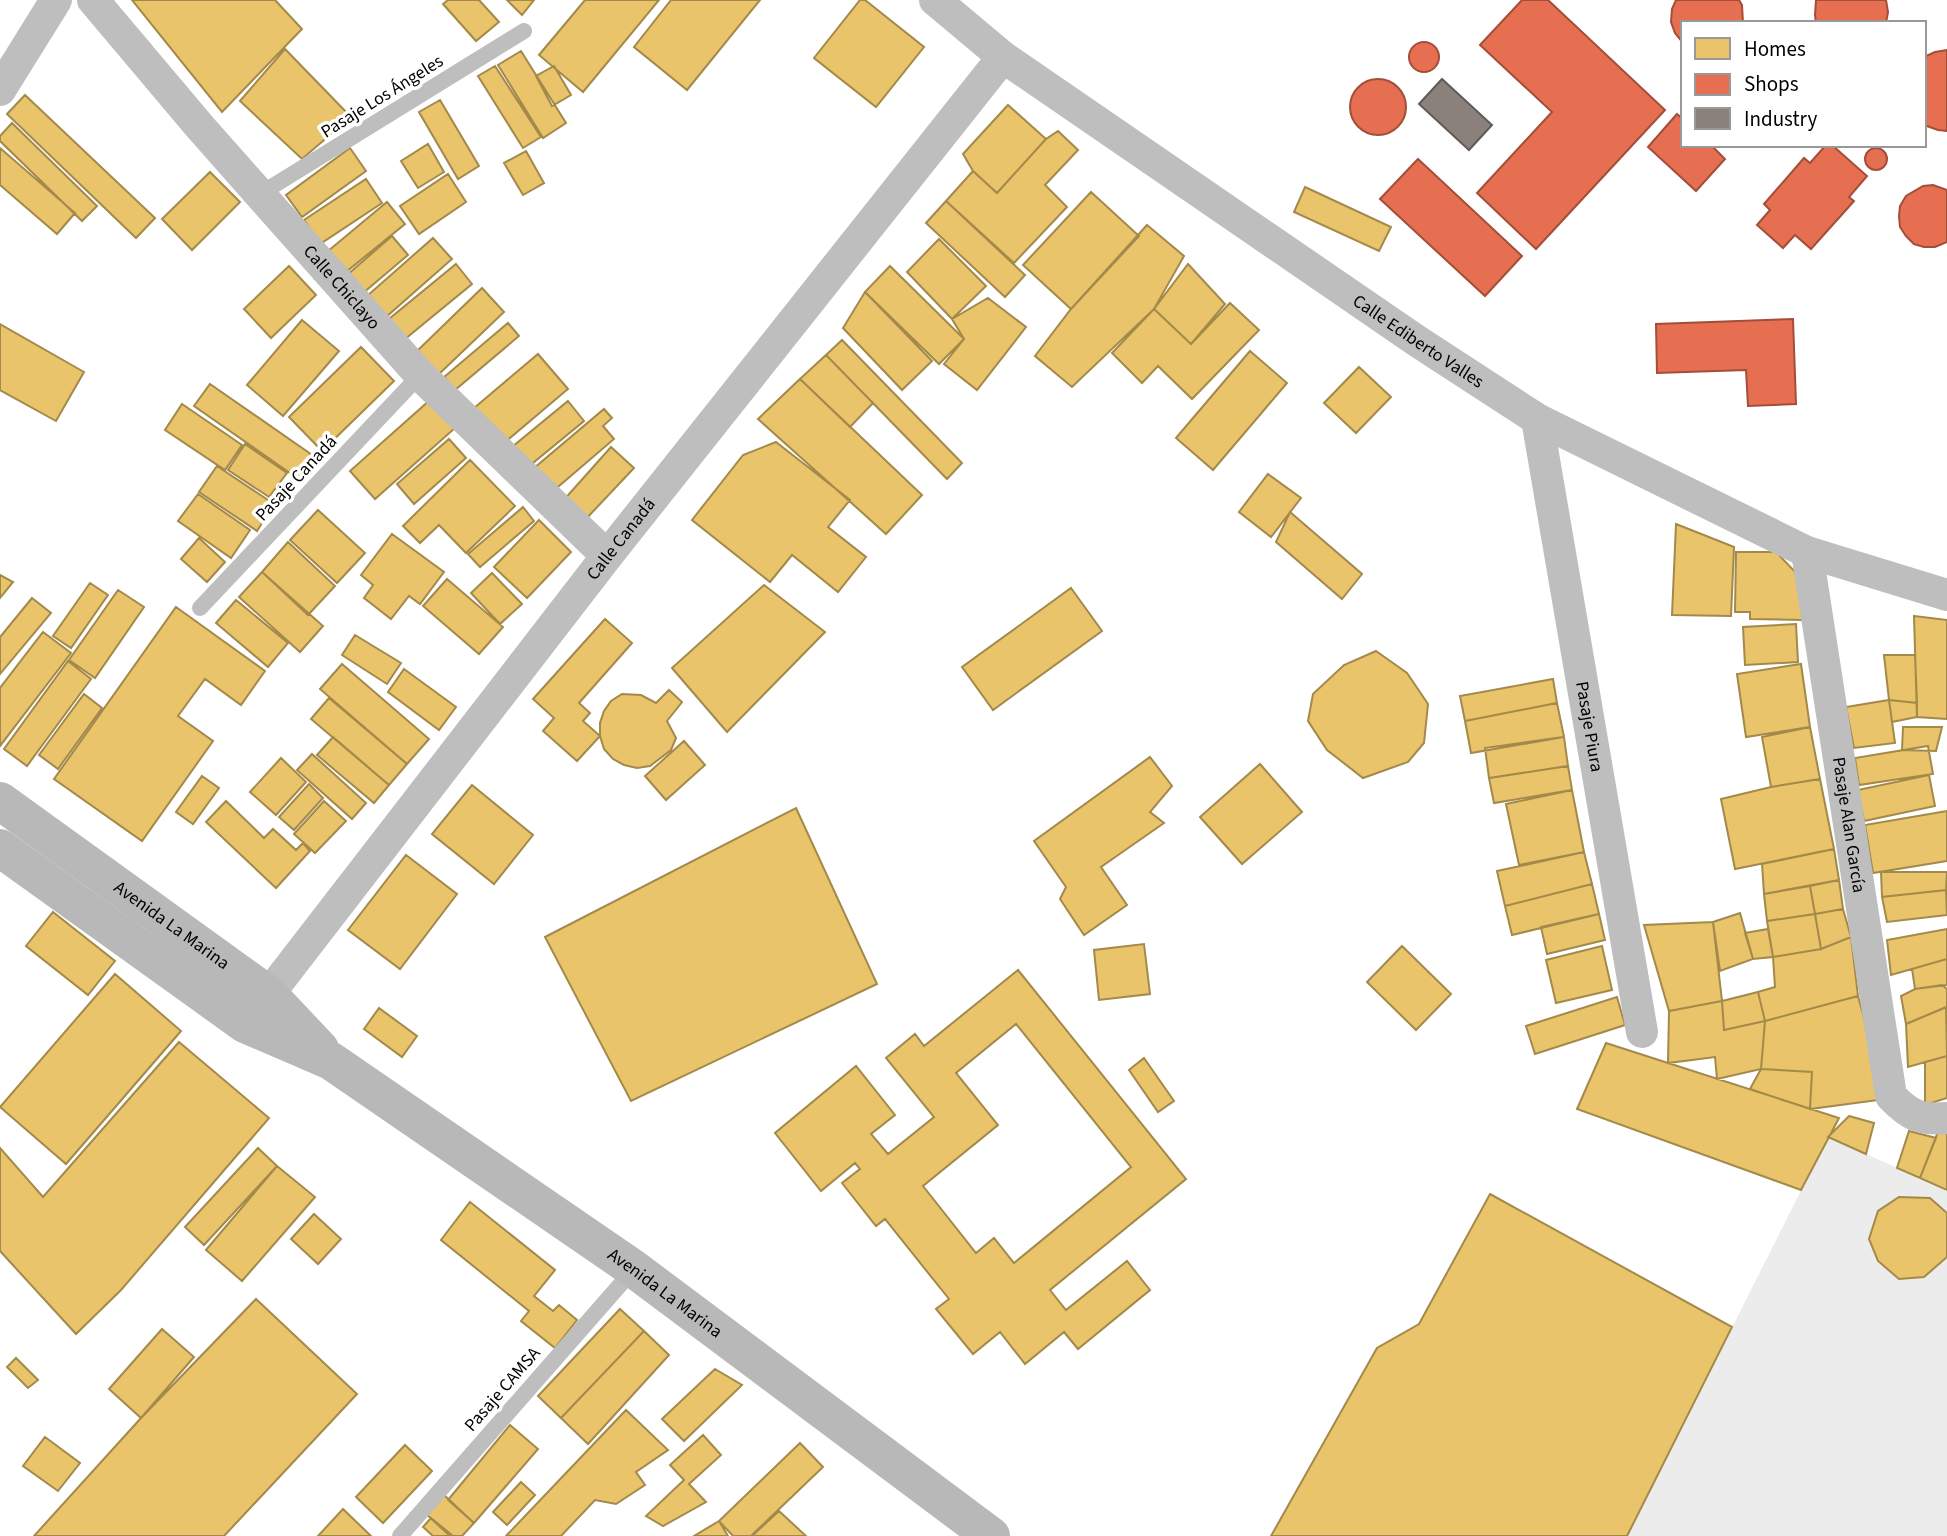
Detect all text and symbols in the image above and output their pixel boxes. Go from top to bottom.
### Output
legend [1681,21,1926,147]
text: Homes [1744,34,1806,64]
street label: Pasaje Los Ángeles [316,49,448,144]
text: Shops [1744,69,1799,99]
text: Industry [1744,104,1817,134]
street label: Calle Chiclayo [297,240,386,335]
street label: Calle Ediberto Valles [1348,289,1489,394]
street label: Pasaje Canadá [250,430,343,527]
street label: Calle Canadá [581,493,661,586]
street label: Pasaje Piura [1569,679,1609,774]
street label: Pasaje Alan García [1826,755,1871,894]
street label: Avenida La Marina [109,875,235,976]
street label: Avenida La Marina [602,1242,727,1344]
street label: Pasaje CAMSA [459,1341,546,1437]

